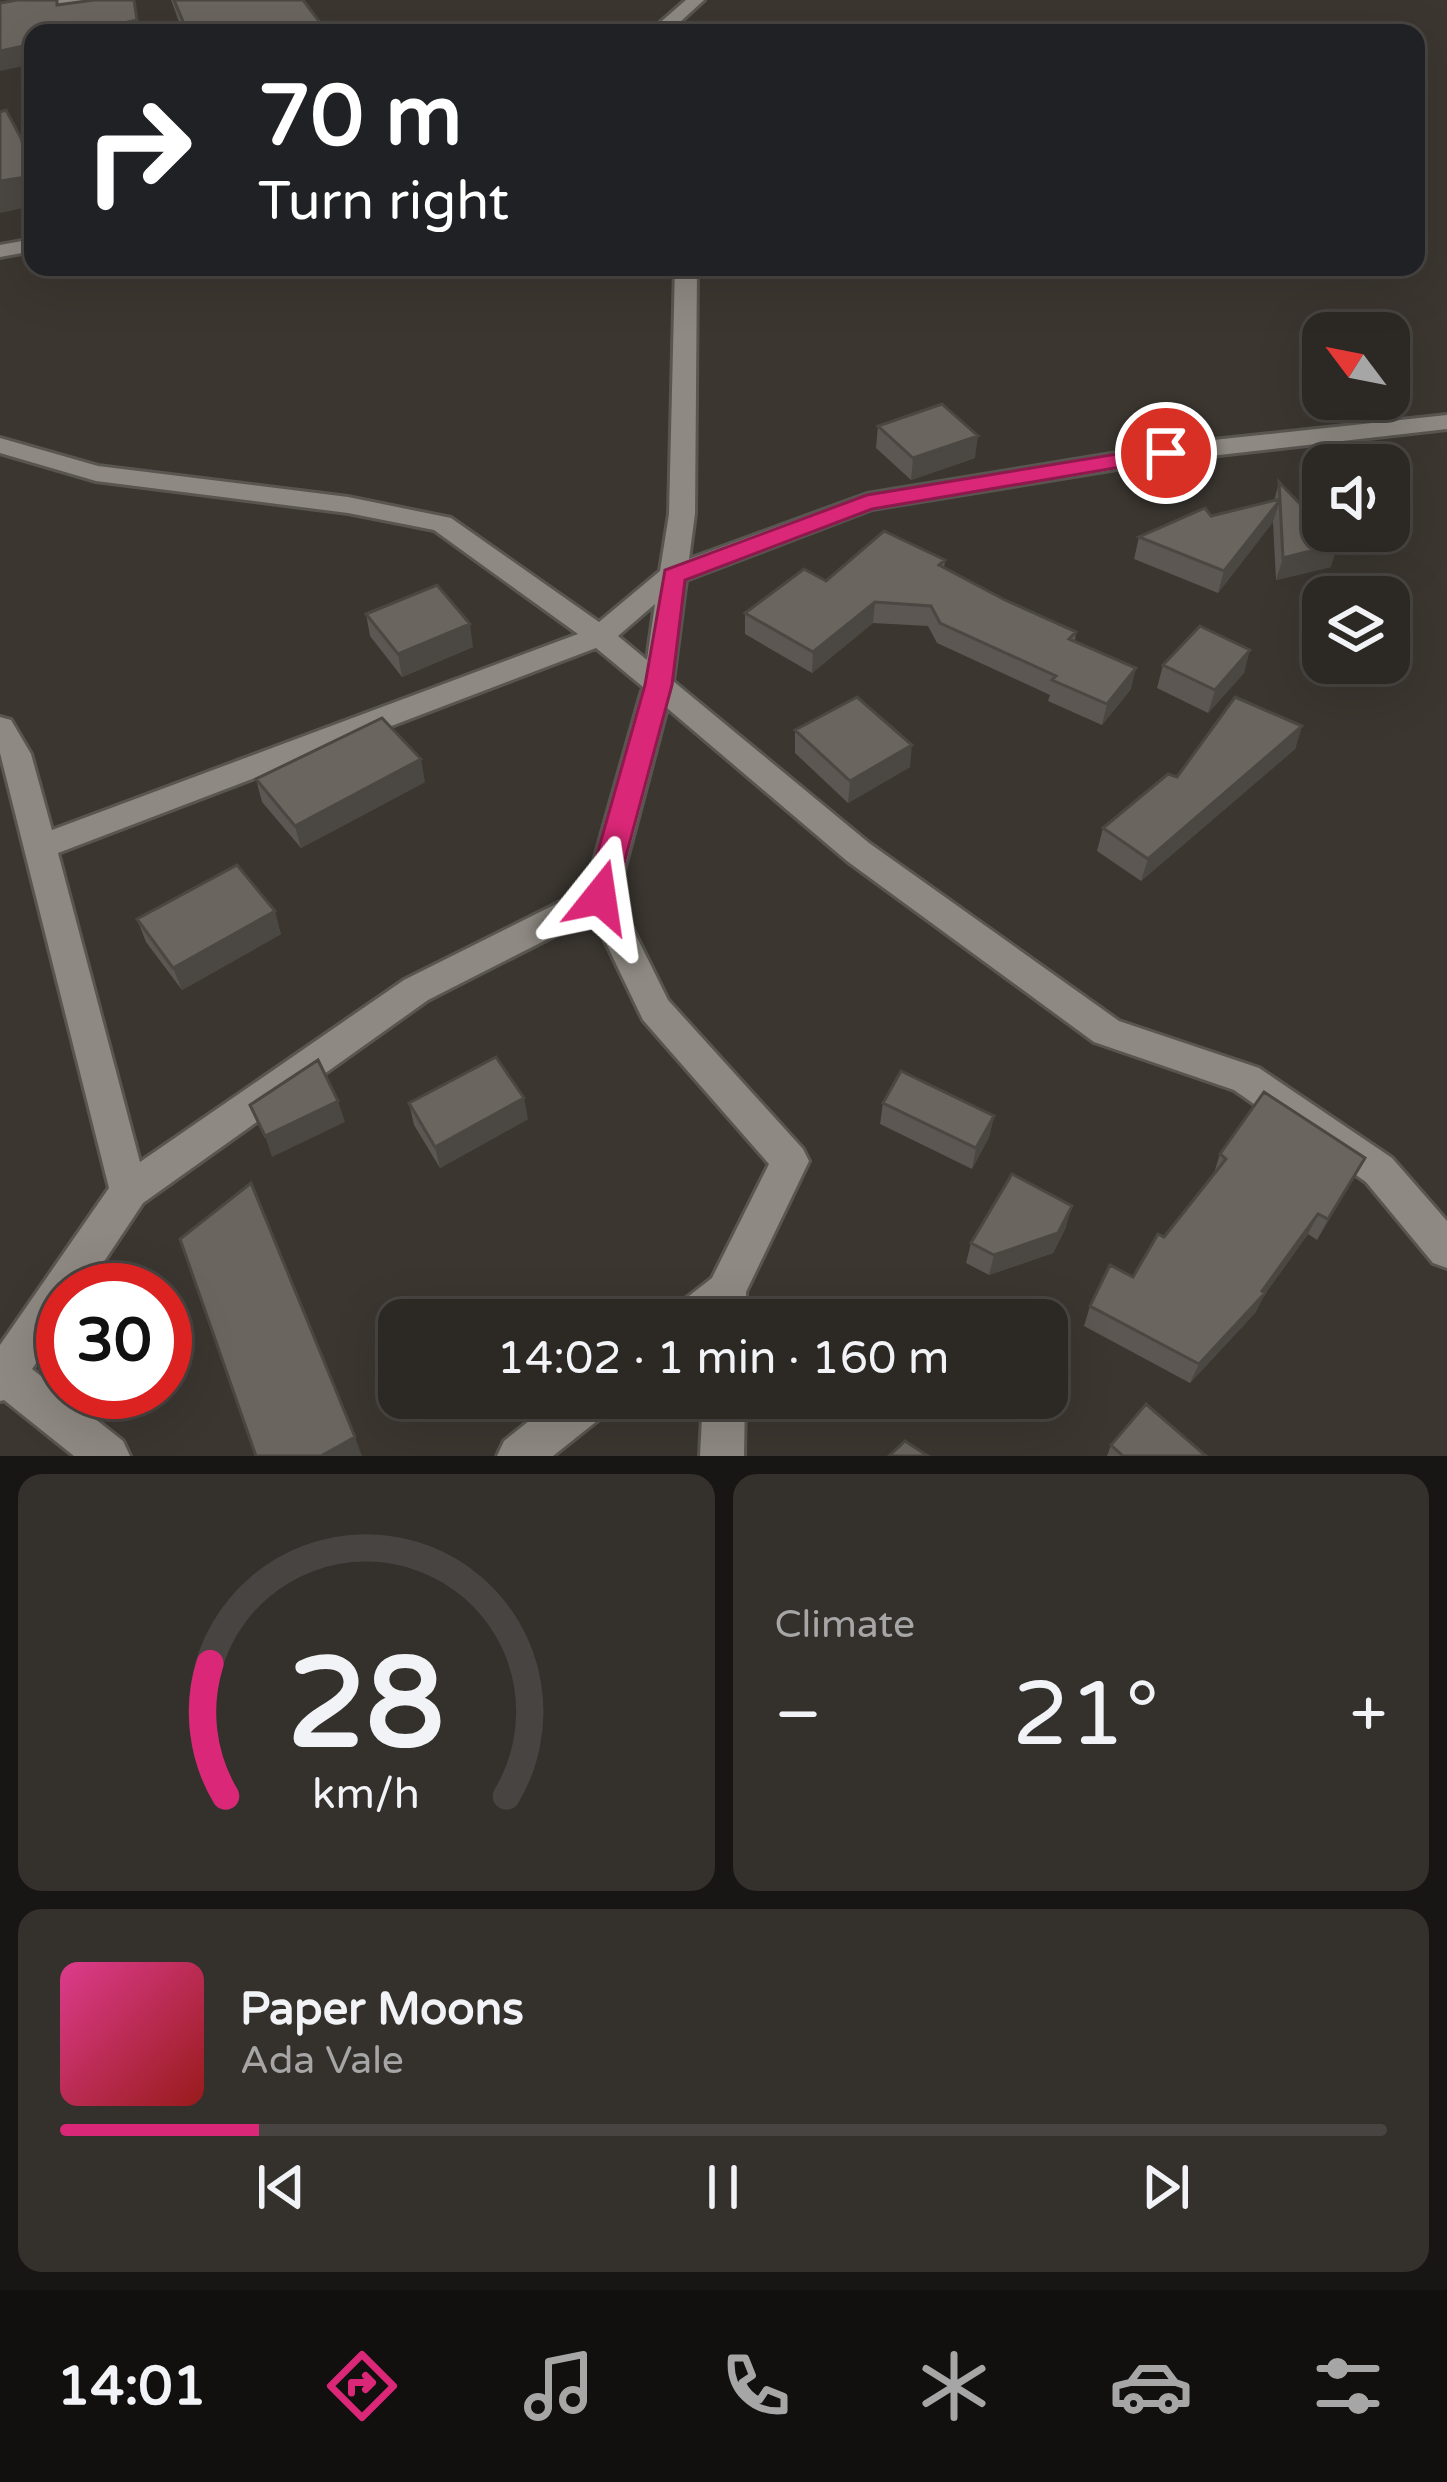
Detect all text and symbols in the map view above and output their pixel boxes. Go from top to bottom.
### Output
text: 70 m [258,67,462,168]
icon: right [60,72,216,228]
text: Turn right [258,169,509,234]
north arrow [1302,312,1410,420]
map controls [1302,312,1410,684]
pin [1115,402,1217,504]
icon: arrive [1133,420,1199,486]
button: sound [1302,444,1410,552]
button: layers [1302,576,1410,684]
position arrow [537,834,663,960]
speed limit sign: 30 [36,1263,192,1419]
text: 14:02 · 1 min · 160 m [497,1332,949,1386]
text: Climate [775,1601,915,1648]
text: 28 [288,1630,445,1781]
text: 21° [1012,1661,1159,1770]
text: − [775,1675,822,1755]
text: + [1350,1675,1387,1755]
text: km/h [312,1768,420,1819]
text: Paper Moons [240,1983,524,2037]
text: Ada Vale [240,2037,404,2084]
icon: previous [248,2154,314,2220]
icon: pause [690,2154,756,2220]
icon: next [1133,2154,1199,2220]
icon: directions [320,2344,404,2428]
icon: music [517,2344,601,2428]
icon: phone [714,2344,798,2428]
icon: climate [912,2344,996,2428]
icon: car [1109,2344,1193,2428]
icon: filters [1306,2344,1390,2428]
text: 14:01 [57,2354,206,2419]

